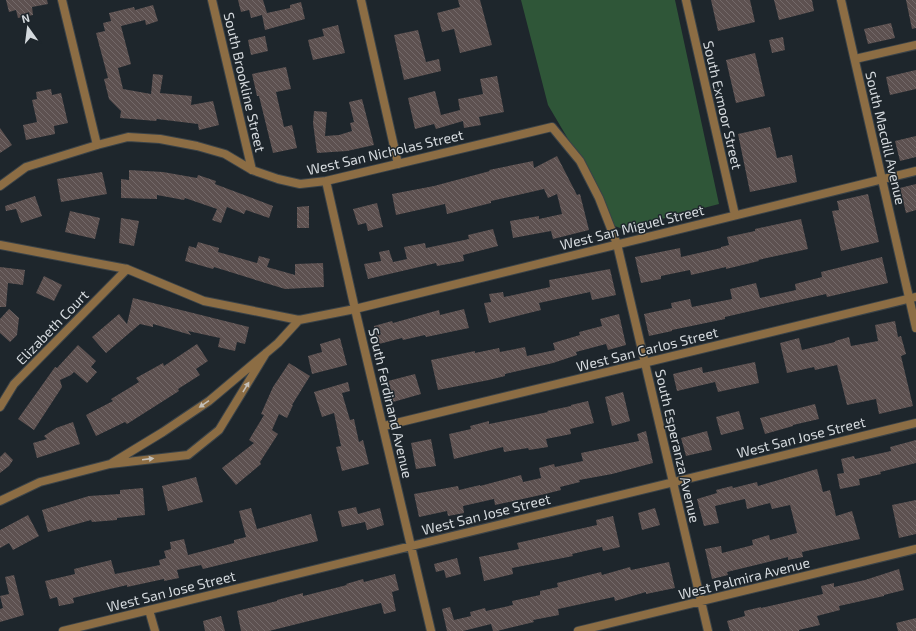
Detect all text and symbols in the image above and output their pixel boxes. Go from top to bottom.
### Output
north arrow [8,8,48,48]
text: N [20,11,31,25]
street label: South Brookline Street [221,11,269,153]
street label: South Exmoor Street [700,39,746,171]
street label: South Macdill Avenue [862,70,910,206]
street label: West San Nicholas Street [305,126,465,178]
street label: West San Miguel Street [558,201,706,253]
street label: Elizabeth Court [12,286,92,368]
street label: West San Carlos Street [574,323,720,375]
street label: South Ferdinand Avenue [365,326,417,480]
street label: South Esperanza Avenue [652,368,704,524]
one-way arrow [242,381,249,393]
one-way arrow [199,400,209,408]
street label: West San Jose Street [735,413,867,461]
one-way arrow [142,456,155,463]
street label: West San Jose Street [420,490,552,538]
street label: West Palmira Avenue [677,553,811,603]
street label: West San Jose Street [105,567,237,615]

